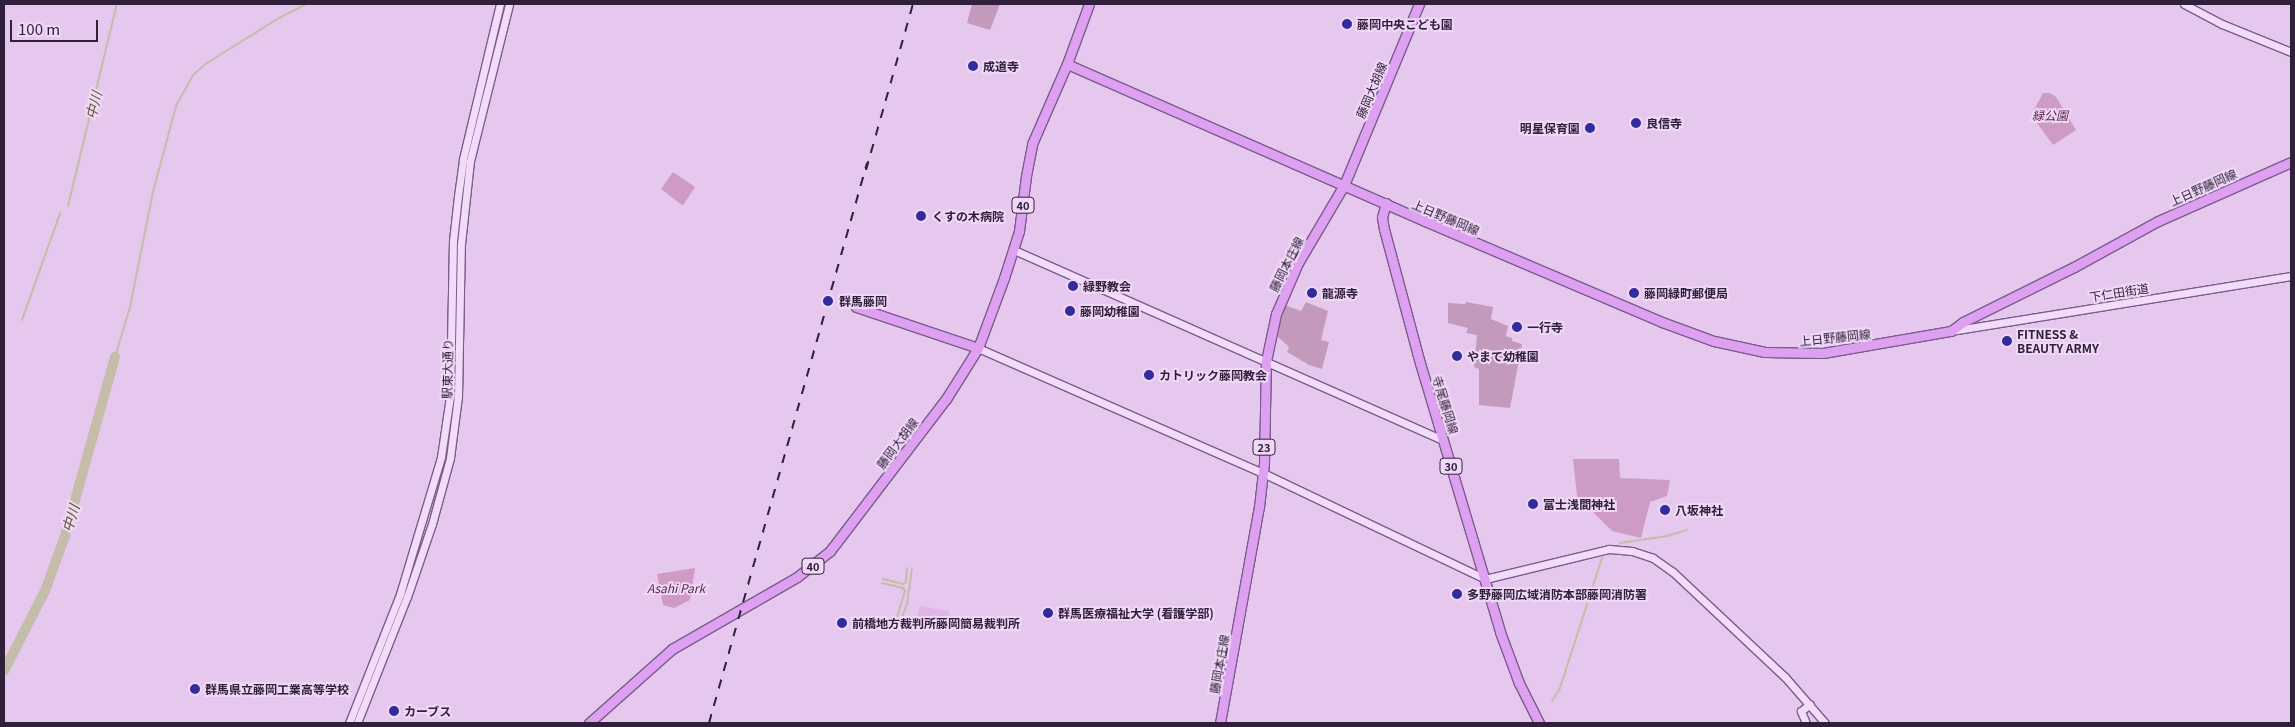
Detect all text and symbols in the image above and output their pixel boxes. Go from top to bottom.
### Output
scale bar [12,10,100,42]
place label: 藤岡中央こども園 [1357,17,1453,31]
text: 100 m [18,18,60,39]
marker: 藤岡中央こども園 [1341,18,1353,30]
place label: 成道寺 [983,59,1019,73]
marker: 成道寺 [967,60,979,72]
street label: 藤岡大胡線 [1353,60,1389,120]
water label: 中川 [81,89,105,121]
park label: 緑公園 [2032,108,2068,122]
place label: 良信寺 [1646,116,1682,130]
marker: 良信寺 [1630,117,1642,129]
place label: 明星保育園 [1520,121,1580,135]
marker: 明星保育園 [1584,122,1596,134]
street label: 上日野藤岡線 [2167,166,2239,208]
road number: 40 [1010,196,1036,214]
street label: 上日野藤岡線 [1410,196,1482,238]
marker: くすの木病院 [914,209,928,223]
place label: くすの木病院 [932,209,1004,223]
street label: 藤岡本庄線 [1266,234,1306,294]
place label: 緑野教会 [1083,279,1131,293]
marker: 緑野教会 [1067,280,1079,292]
street label: 下仁田街道 [2088,280,2150,304]
place label: 龍源寺 [1322,286,1358,300]
place label: 藤岡緑町郵便局 [1644,286,1728,300]
marker: 龍源寺 [1306,287,1318,299]
marker: 藤岡緑町郵便局 [1628,287,1640,299]
marker: 群馬藤岡 [821,294,835,308]
place label: 群馬藤岡 [839,294,887,308]
place label: 藤岡幼稚園 [1080,304,1140,318]
marker: 藤岡幼稚園 [1064,305,1076,317]
place label: 一行寺 [1527,320,1563,334]
marker: 一行寺 [1511,321,1523,333]
street label: 上日野藤岡線 [1798,326,1872,348]
place label: FITNESS & BEAUTY ARMY [2017,327,2099,355]
marker: FITNESS & BEAUTY ARMY [2001,335,2013,347]
street label: 駅東大通り [439,339,455,399]
place label: やまて幼稚園 [1467,349,1539,363]
marker: やまて幼稚園 [1451,350,1463,362]
place label: カトリック藤岡教会 [1159,368,1267,382]
marker: カトリック藤岡教会 [1143,369,1155,381]
street label: 寺尾藤岡線 [1430,374,1462,436]
street label: 藤岡大胡線 [873,415,921,471]
road number: 23 [1252,438,1276,456]
road number: 30 [1438,458,1464,474]
place label: 富士浅間神社 [1543,497,1615,511]
marker: 富士浅間神社 [1527,498,1539,510]
water label: 中川 [58,502,82,534]
place label: 八坂神社 [1675,503,1723,517]
marker: 八坂神社 [1659,504,1671,516]
road number: 40 [800,558,826,574]
park label: Asahi Park [647,581,705,595]
place label: 多野藤岡広域消防本部藤岡消防署 [1467,587,1647,601]
marker: 多野藤岡広域消防本部藤岡消防署 [1451,588,1463,600]
place label: 群馬医療福祉大学 (看護学部) [1058,606,1214,620]
marker: 群馬医療福祉大学 (看護学部) [1042,607,1054,619]
place label: 前橋地方裁判所藤岡簡易裁判所 [852,616,1020,630]
marker: 前橋地方裁判所藤岡簡易裁判所 [836,617,848,629]
street label: 藤岡本庄線 [1207,633,1231,695]
place label: 群馬県立藤岡工業高等学校 [205,682,349,696]
marker: 群馬県立藤岡工業高等学校 [189,683,201,695]
place label: カーブス [404,704,452,718]
marker: カーブス [388,705,400,717]

